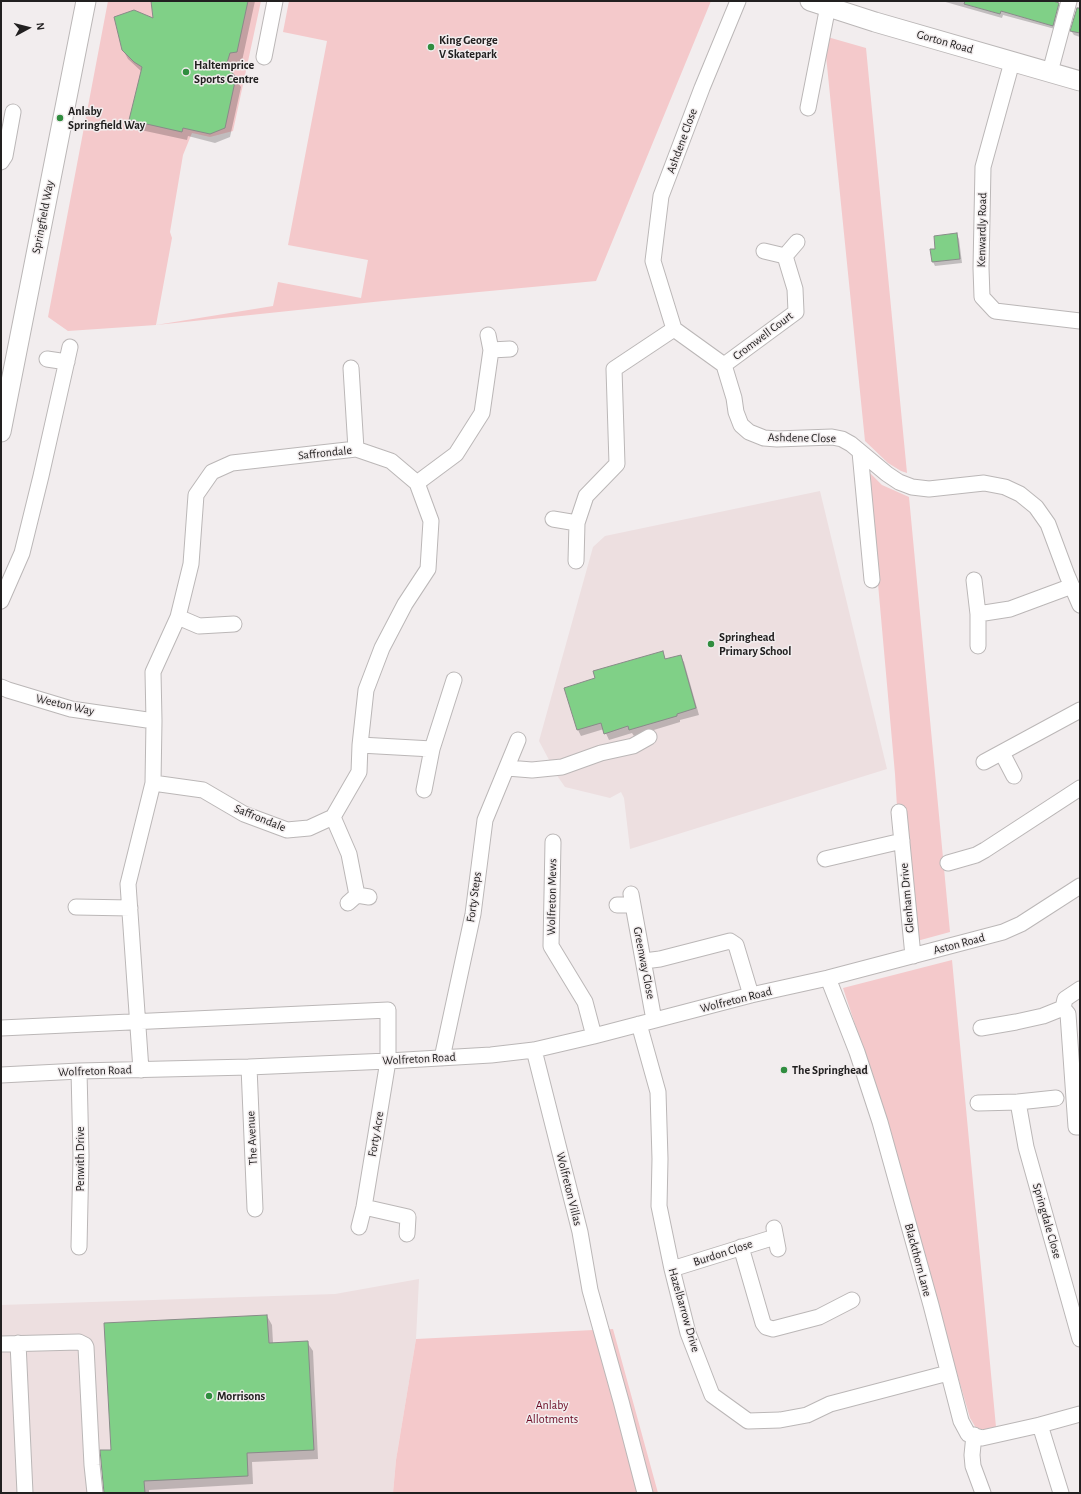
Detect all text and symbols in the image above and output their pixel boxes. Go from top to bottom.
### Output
north arrow [8,8,48,48]
text: N [34,22,46,31]
street label: Gorton Road [915,27,975,57]
place label: King George V Skatepark [439,33,498,61]
marker: King George V Skatepark [426,42,436,52]
place label: Haltemprice Sports Centre [194,58,259,86]
marker: Haltemprice Sports Centre [181,67,191,77]
place label: Anlaby Springfield Way [68,104,145,132]
street label: Ashdene Close [664,107,700,175]
marker: Anlaby Springfield Way [55,113,65,123]
street label: Springfield Way [29,179,57,255]
street label: Kenwardly Road [974,192,990,268]
street label: Cromwell Court [730,309,796,363]
street label: Ashdene Close [768,430,836,446]
street label: Saffrondale [297,443,353,463]
place label: Springhead Primary School [719,630,791,658]
marker: Springhead Primary School [706,639,716,649]
street label: Weeton Way [34,691,96,719]
street label: Saffrondale [232,801,288,835]
street label: Wolfreton Mews [544,858,560,936]
street label: Glenham Drive [897,863,917,933]
street label: Forty Steps [463,871,485,923]
street label: Greenway Close [630,926,658,1000]
street label: Aston Road [932,930,986,958]
street label: Wolfreton Road [699,984,773,1016]
street label: Wolfreton Road [382,1050,456,1068]
street label: Wolfreton Road [58,1063,132,1079]
place label: The Springhead [792,1063,868,1077]
marker: The Springhead [779,1065,789,1075]
street label: The Avenue [243,1110,261,1166]
street label: Forty Acre [365,1110,387,1158]
street label: Penwith Drive [73,1126,87,1192]
street label: Wolfreton Villas [553,1151,585,1227]
street label: Springdale Close [1029,1182,1065,1260]
street label: Blackthorn Lane [901,1222,935,1298]
street label: Burdon Close [692,1237,754,1269]
street label: Hazelbarrow Drive [665,1266,703,1354]
place label: Morrisons [217,1389,265,1403]
marker: Morrisons [204,1391,214,1401]
park label: Anlaby Allotments [526,1398,578,1426]

